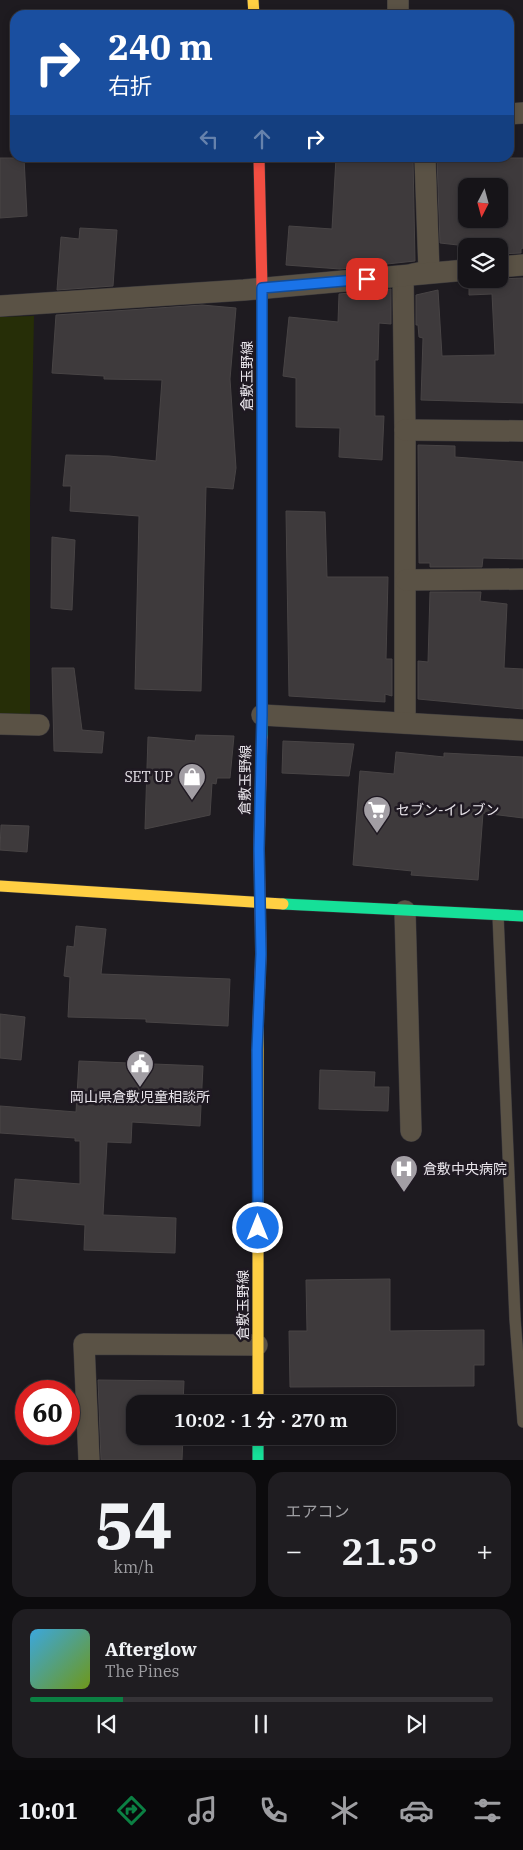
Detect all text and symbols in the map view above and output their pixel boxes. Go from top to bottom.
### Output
text: 240 m [108,24,213,70]
icon: right [25,30,90,95]
text: 右折 [108,71,152,100]
icon: left [195,125,223,153]
icon: ahead [248,125,276,153]
icon: right [301,125,329,153]
north arrow [458,178,508,228]
map controls [458,178,508,288]
button: layers [458,238,508,288]
pin [346,258,388,300]
icon: arrive [353,265,381,293]
street label: 倉敷玉野線 [238,341,256,411]
street label: 倉敷玉野線 [235,745,255,815]
shop icon: SET UP [177,762,207,801]
place label: SET UP [124,768,173,786]
supermarket icon: セブン-イレブン [362,795,392,834]
place label: セブン-イレブン [396,801,500,819]
public building icon: 岡山県倉敷児童相談所 [125,1049,155,1088]
place label: 岡山県倉敷児童相談所 [70,1088,210,1106]
hospital icon: 倉敷中央病院 [389,1154,419,1193]
place label: 倉敷中央病院 [423,1160,507,1178]
position arrow [231,1201,283,1253]
street label: 倉敷玉野線 [234,1270,252,1340]
speed limit sign: 60 [15,1380,80,1445]
text: 10:02 · 1 分 · 270 m [174,1408,348,1432]
text: 54 [95,1482,173,1567]
text: エアコン [286,1501,350,1521]
text: 21.5° [341,1526,438,1575]
text: − [286,1532,302,1569]
text: + [476,1532,493,1569]
text: km/h [114,1557,154,1577]
text: Afterglow [105,1637,197,1661]
text: The Pines [105,1661,179,1681]
icon: previous [93,1710,121,1738]
icon: pause [247,1710,275,1738]
icon: next [402,1710,430,1738]
icon: directions [114,1793,149,1828]
icon: music [185,1793,220,1828]
icon: phone [256,1793,291,1828]
icon: climate [327,1793,362,1828]
icon: car [399,1793,434,1828]
icon: filters [470,1793,505,1828]
text: 10:01 [18,1796,78,1825]

